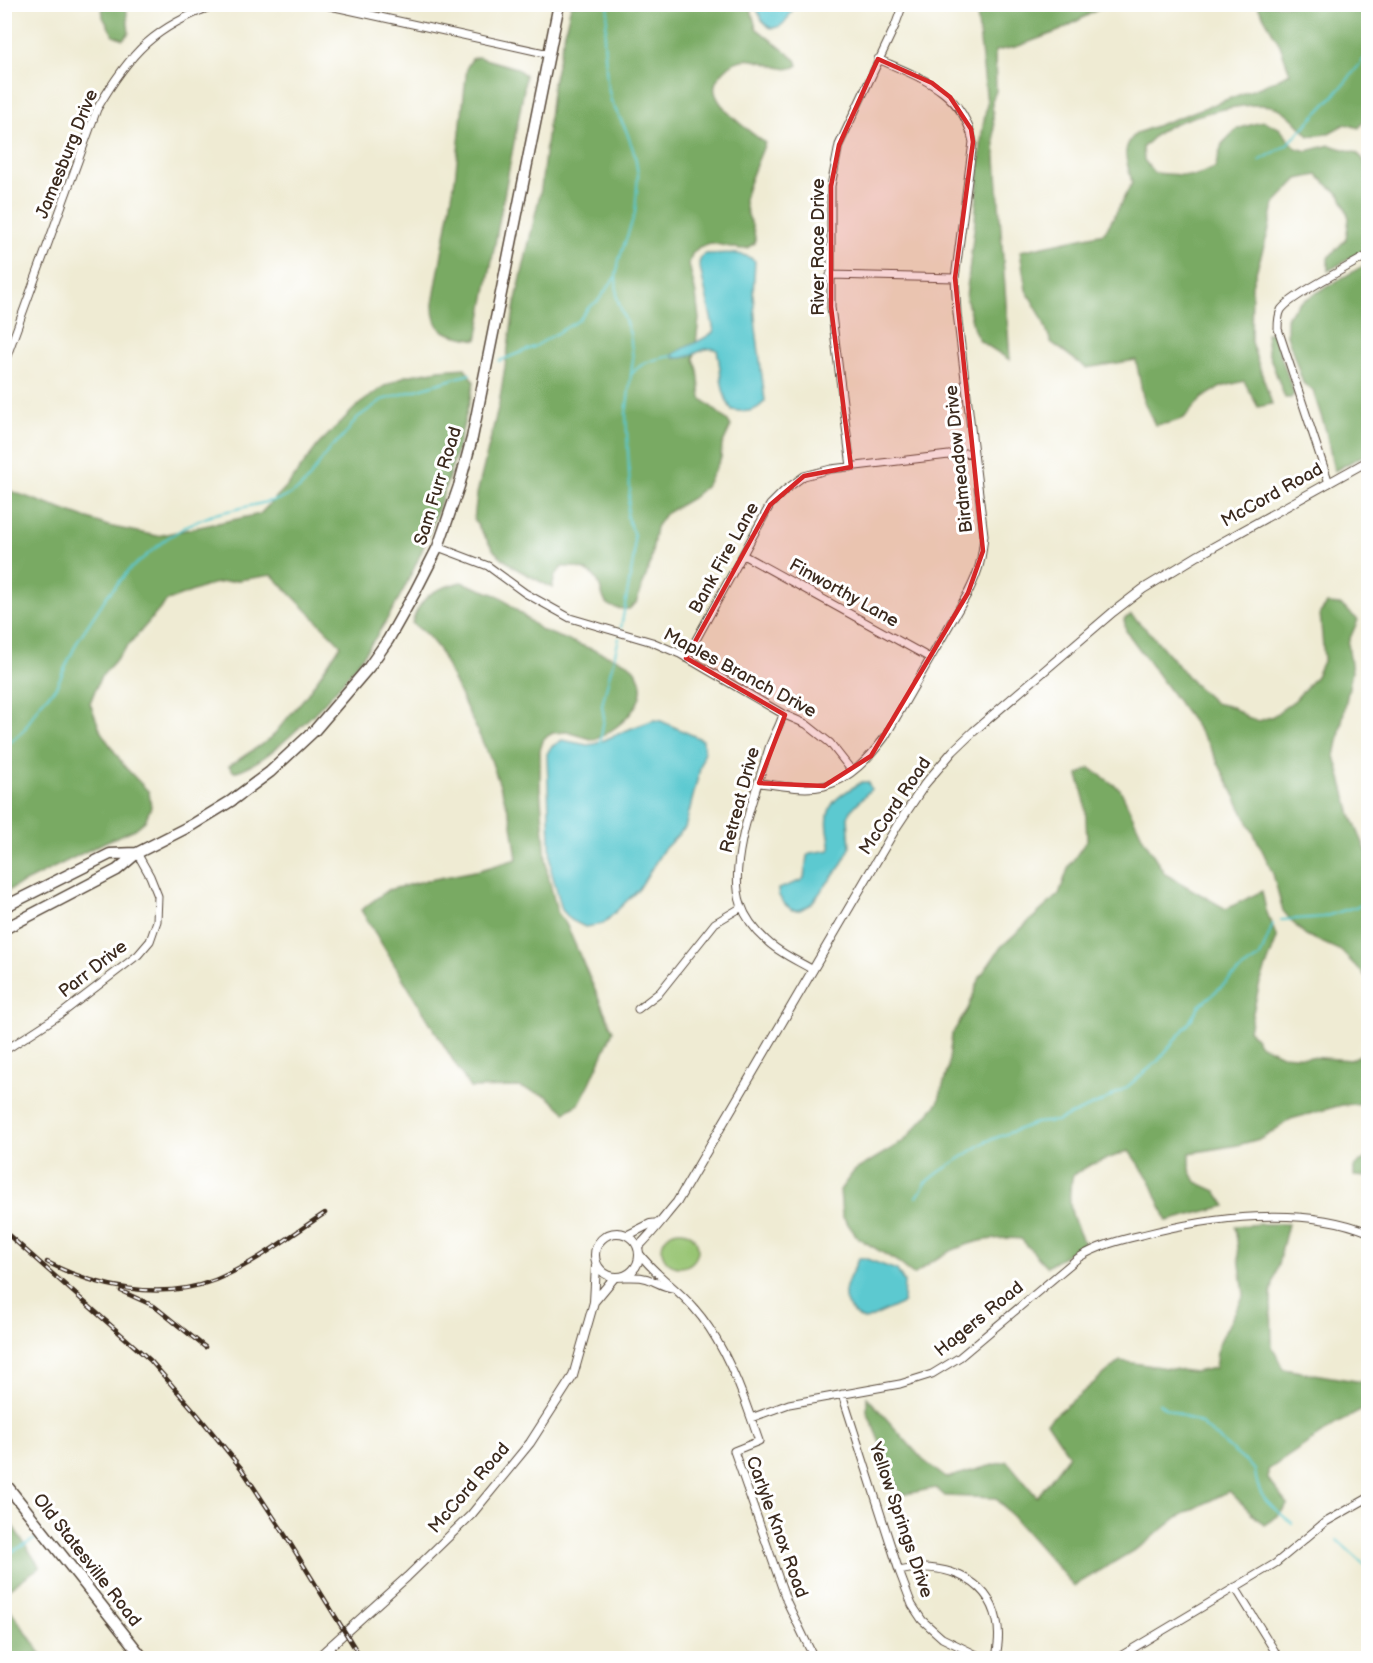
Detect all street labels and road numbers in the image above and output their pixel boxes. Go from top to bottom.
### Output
street label: Jamesburg Drive [32,86,103,222]
street label: River Race Drive [808,178,829,316]
street label: Birdmeadow Drive [941,384,977,534]
street label: Sam Furr Road [410,424,466,548]
street label: McCord Road [1218,458,1326,532]
street label: Bank Fire Lane [685,498,763,617]
street label: Finworthy Lane [786,554,903,632]
street label: Maples Branch Drive [660,624,820,722]
street label: Retreat Drive [716,744,764,855]
street label: McCord Road [855,753,935,859]
street label: Parr Drive [55,936,132,1002]
street label: Hagers Road [930,1277,1028,1361]
street label: McCord Road [424,1438,514,1538]
street label: Yellow Springs Drive [864,1439,938,1601]
street label: Carlyle Knox Road [742,1453,812,1601]
street label: Old Statesville Road [29,1489,145,1631]

